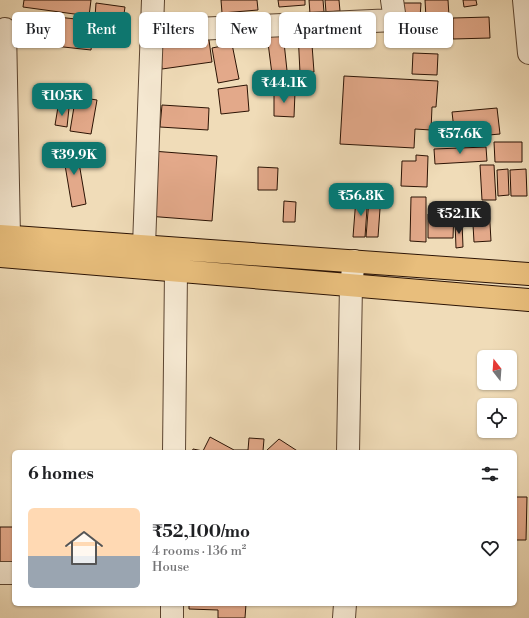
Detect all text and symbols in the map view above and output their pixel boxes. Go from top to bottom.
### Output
chip: Buy [12,12,65,48]
chip: Rent [73,12,131,48]
chip: Filters [139,12,208,48]
chip: New [216,12,271,48]
chip: Apartment [279,12,376,48]
chip: House [384,12,453,48]
pin: ₹44.1K [251,70,317,104]
text: ₹44.1K [261,75,307,91]
pin: ₹105K [34,83,90,117]
text: ₹105K [41,88,83,104]
pin: ₹57.6K [427,121,493,155]
text: ₹57.6K [438,126,482,142]
pin: ₹39.9K [41,142,107,176]
text: ₹39.9K [51,147,97,163]
pin: ₹56.8K [328,183,394,217]
text: ₹56.8K [338,188,384,204]
pin: ₹52.1K [426,201,492,235]
text: ₹52.1K [437,206,481,222]
north arrow [477,350,517,390]
map controls [477,350,517,438]
button: locate [477,398,517,438]
text: 6 homes [28,463,94,485]
icon: filters [479,463,501,485]
text: ₹52,100/mo [152,521,250,543]
icon: home [60,524,108,572]
icon: heart [479,537,501,559]
text: 4 rooms · 136 m² [152,543,246,559]
text: House [152,559,189,575]

